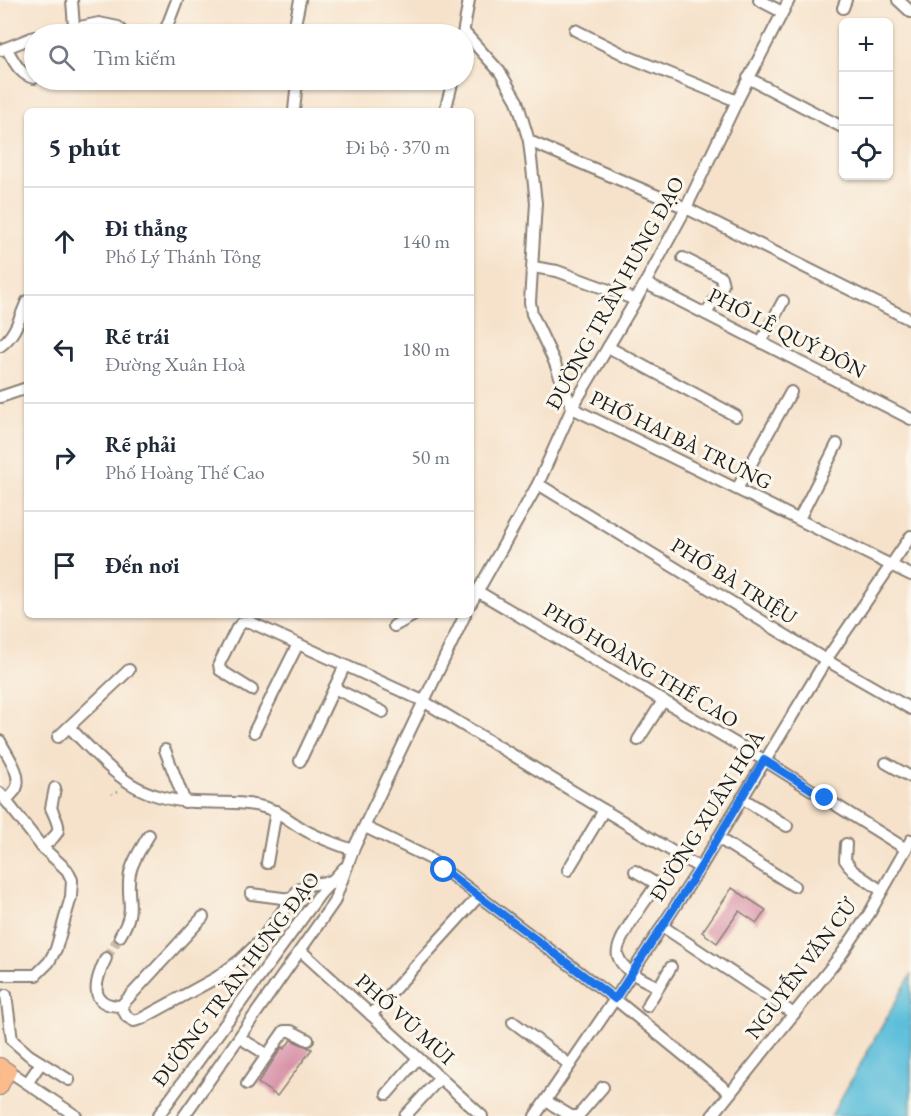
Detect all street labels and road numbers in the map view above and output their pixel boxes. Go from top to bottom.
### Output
street label: ĐƯỜNG TRẦN HƯNG ĐẠO [539,171,690,414]
street label: PHỐ LÊ QUÝ ĐÔN [703,281,871,385]
street label: PHỐ HAI BÀ TRƯNG [586,384,777,495]
street label: PHỐ BÀ TRIỆU [666,531,803,630]
street label: PHỐ HOÀNG THẾ CAO [539,596,744,734]
street label: ĐƯỜNG XUÂN HOÀ [643,725,770,906]
street label: ĐƯỜNG TRẦN HƯNG ĐẠO [146,866,325,1092]
street label: NGUYỄN VĂN CỪ [739,892,863,1044]
street label: PHỐ VŨ MÙI [350,967,461,1070]

